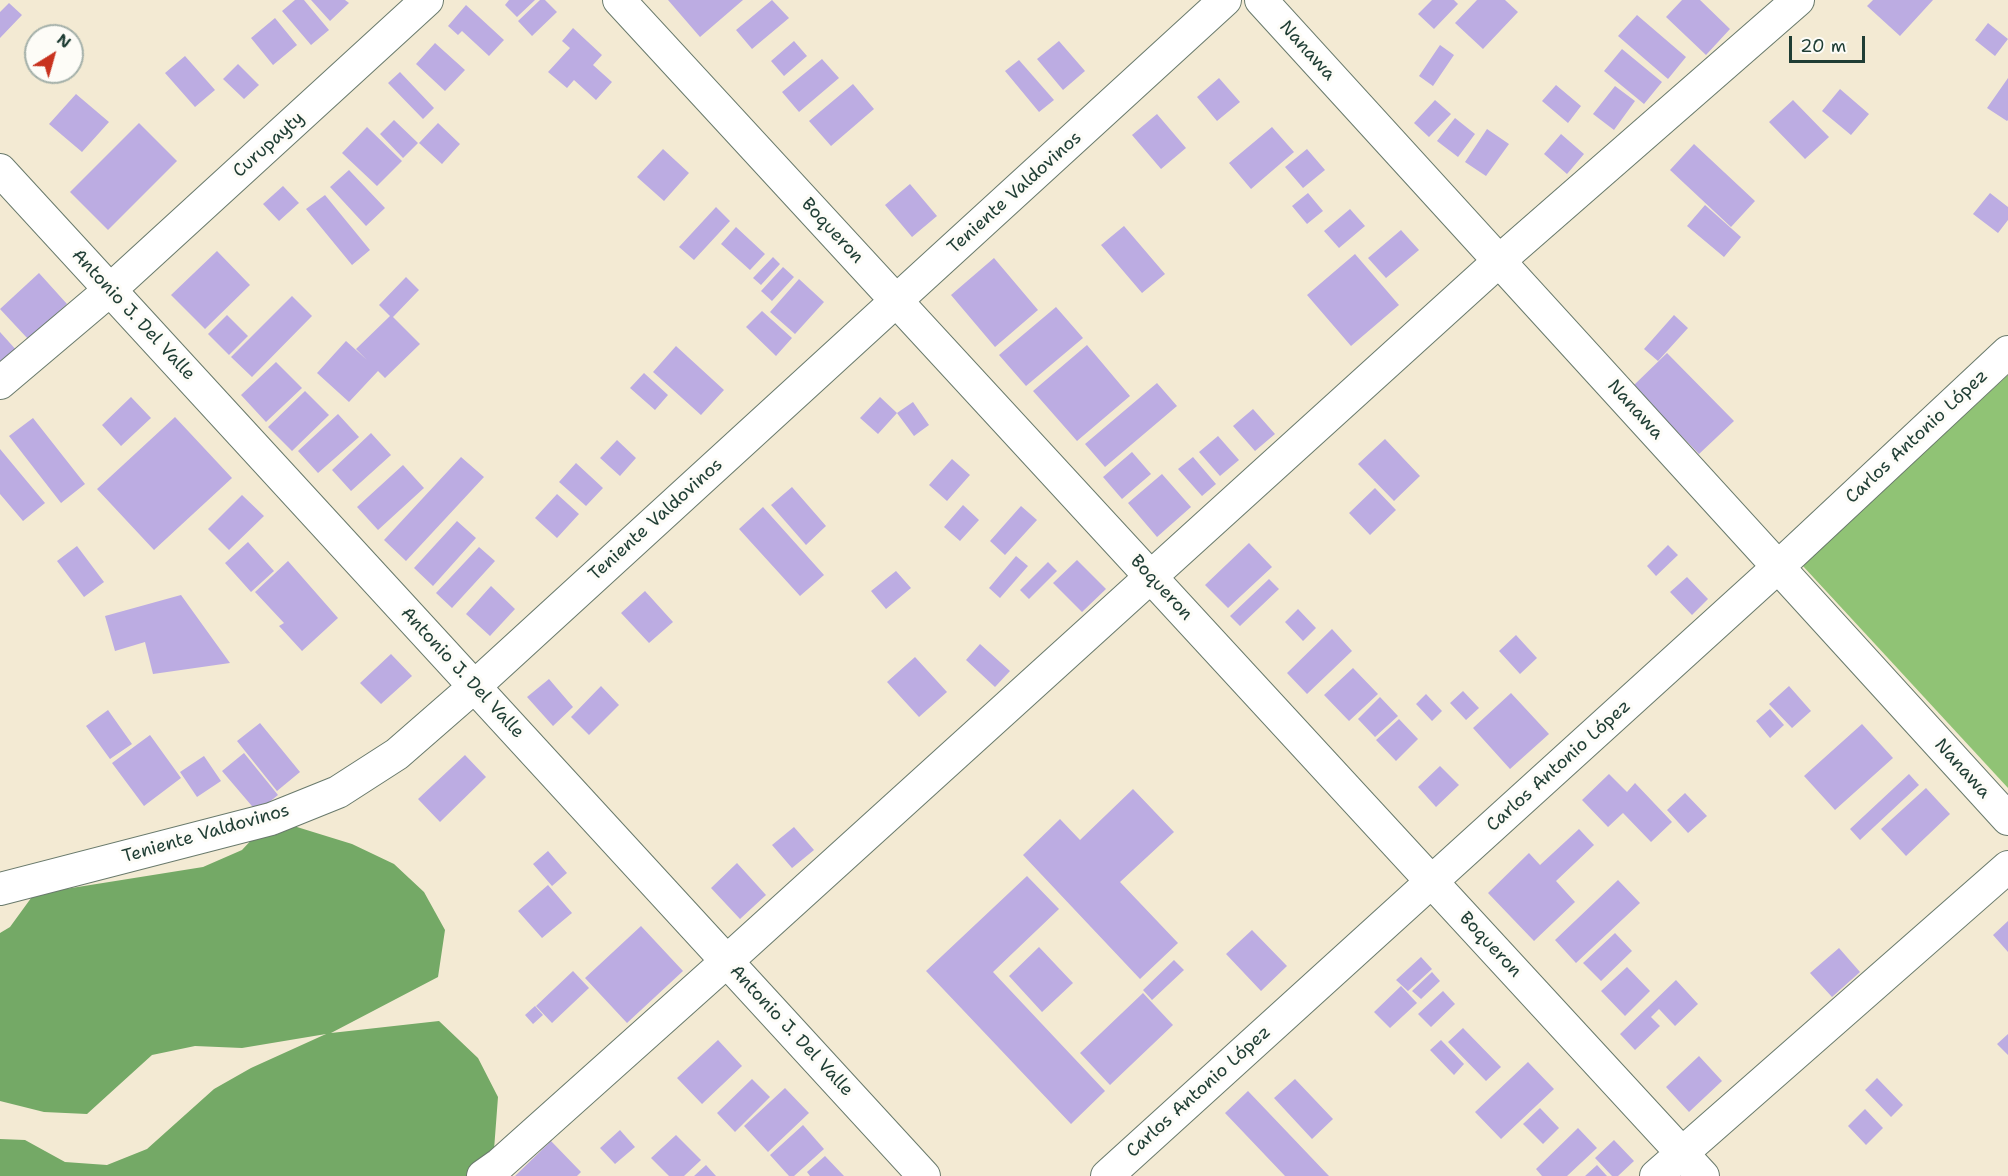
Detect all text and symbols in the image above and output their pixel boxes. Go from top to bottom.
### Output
street label: Nanawa [1275,17,1339,85]
north arrow [24,24,84,84]
scale bar [1792,24,1868,62]
text: N [53,29,75,53]
text: 20 m [1800,34,1846,58]
street label: Curupayty [229,107,309,183]
street label: Teniente Valdovinos [944,127,1086,259]
street label: Boqueron [796,194,868,268]
street label: Antonio J. Del Valle [67,245,199,385]
street label: Carlos Antonio López [1841,365,1993,509]
street label: Nanawa [1603,376,1667,444]
street label: Teniente Valdovinos [585,454,727,586]
street label: Boqueron [1125,551,1197,625]
street label: Antonio J. Del Valle [396,603,528,743]
street label: Carlos Antonio López [1482,696,1636,836]
street label: Nanawa [1930,735,1994,803]
street label: Teniente Valdovinos [120,800,292,868]
street label: Boqueron [1454,908,1526,982]
street label: Antonio J. Del Valle [725,961,857,1101]
street label: Carlos Antonio López [1122,1022,1276,1162]

